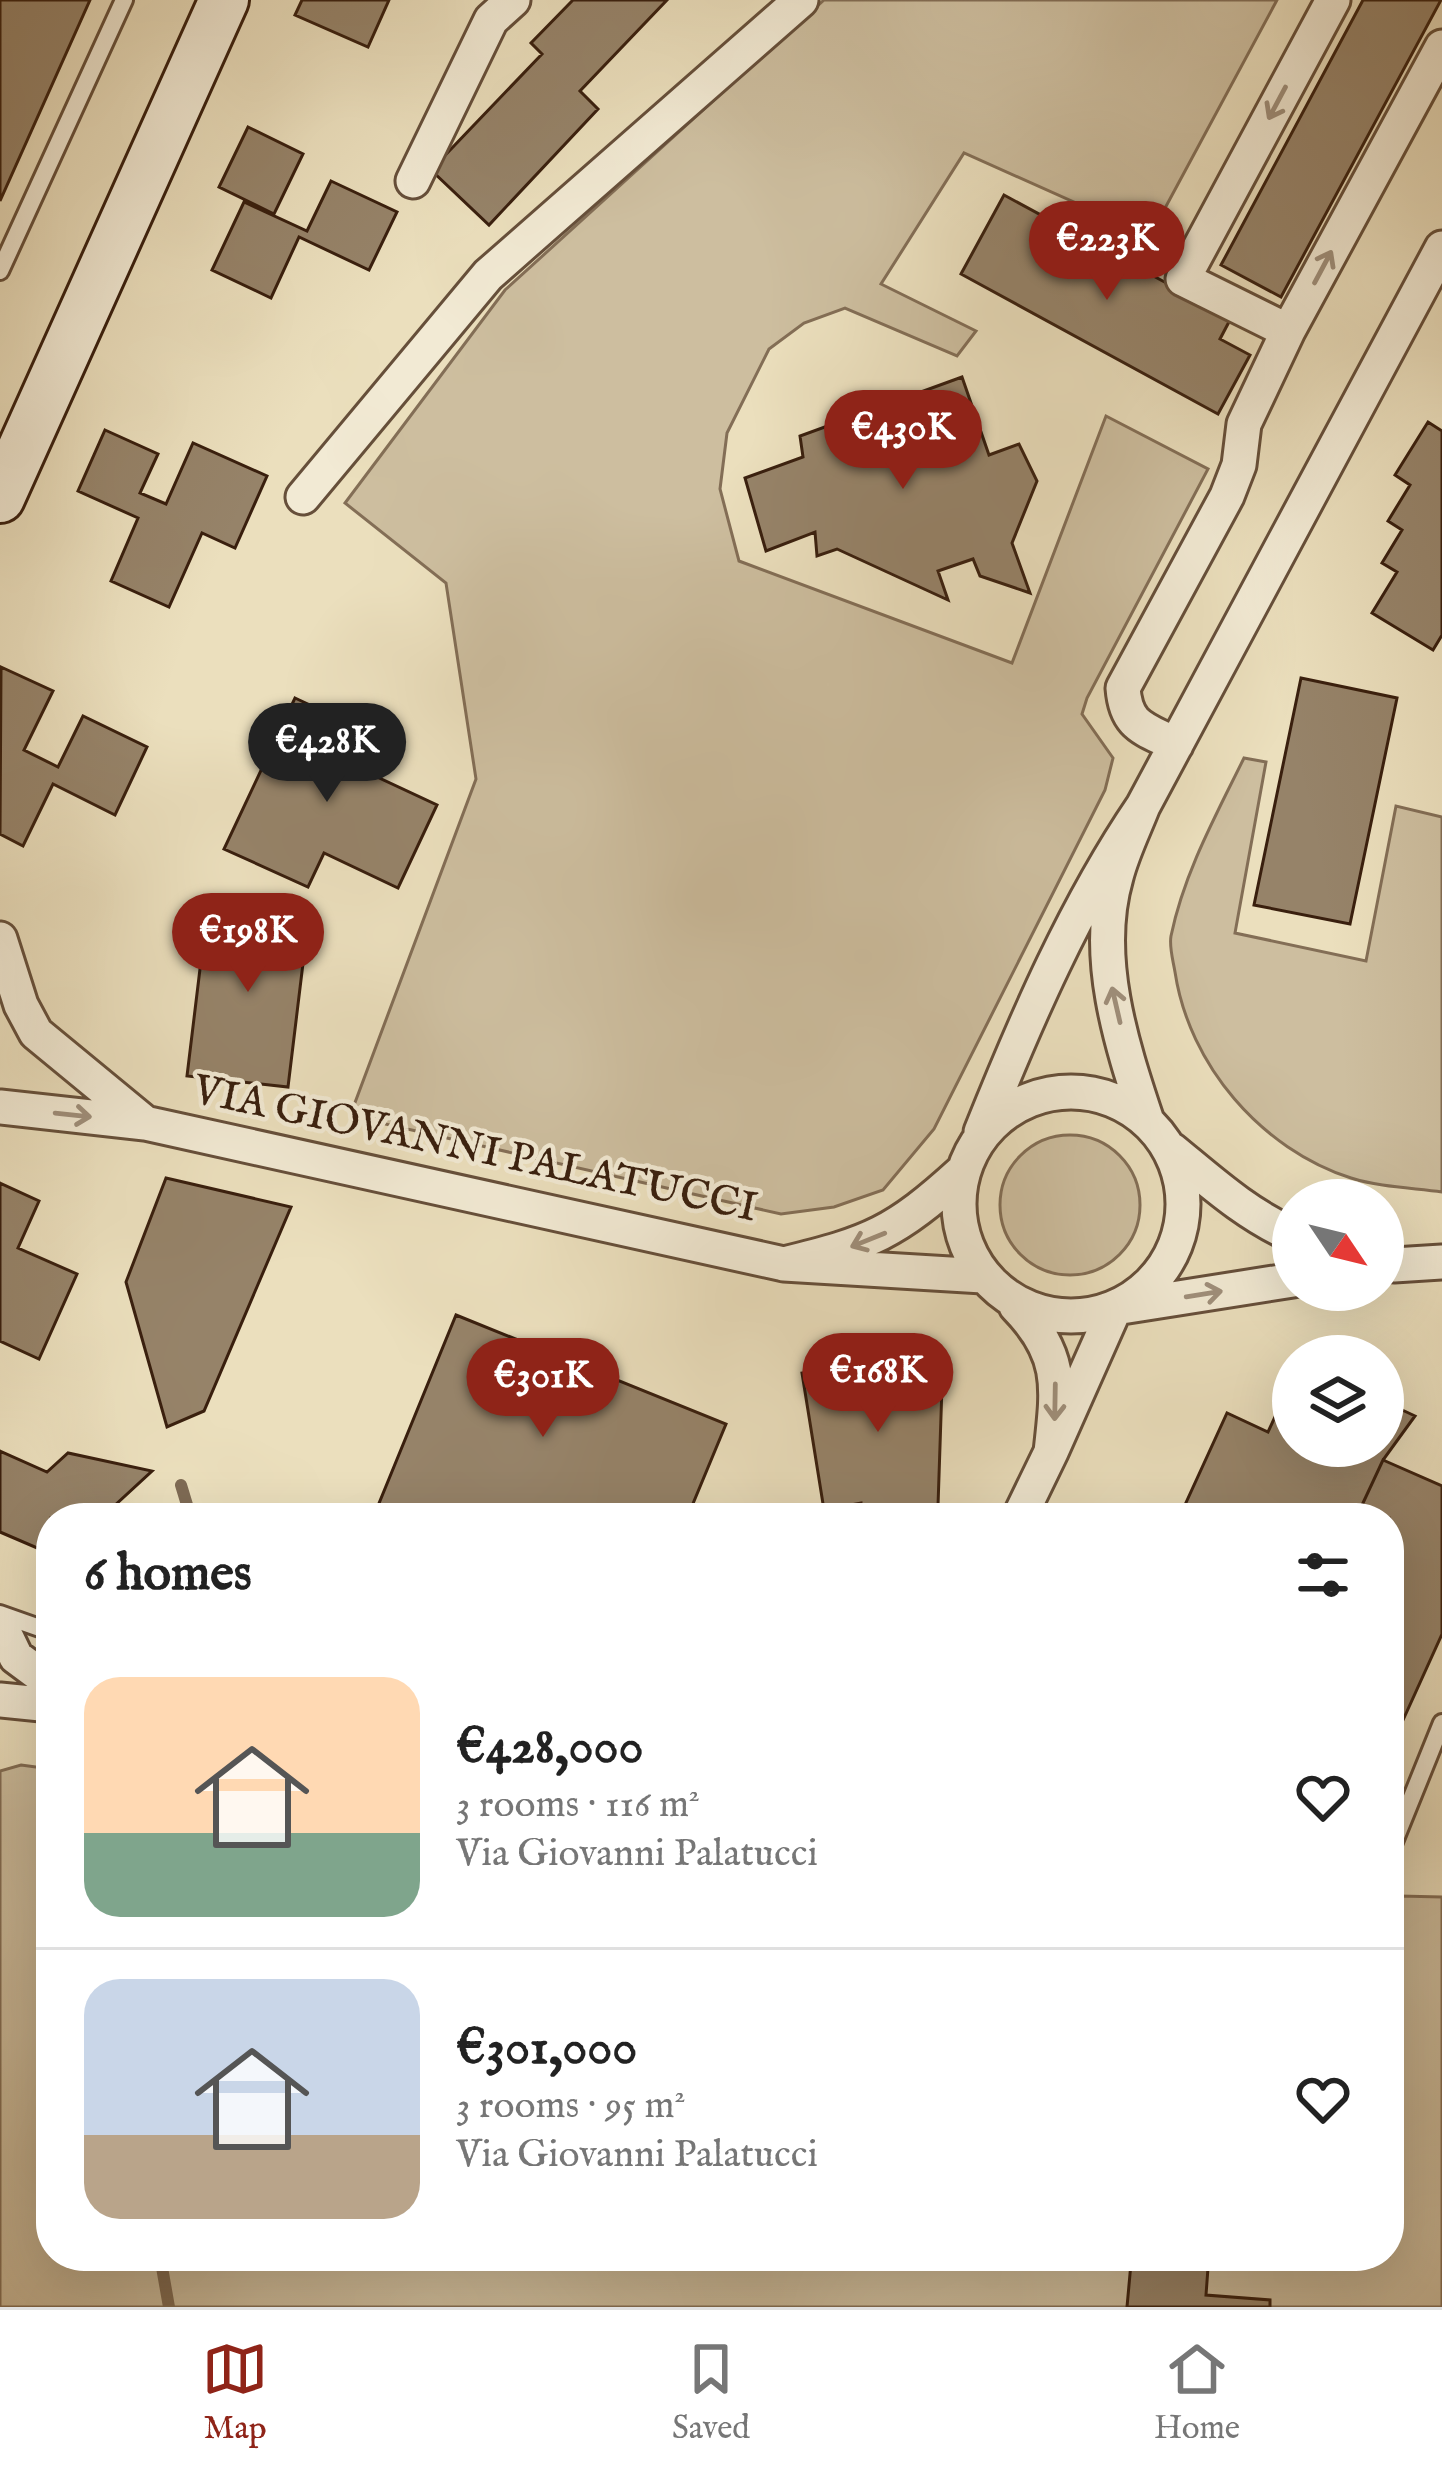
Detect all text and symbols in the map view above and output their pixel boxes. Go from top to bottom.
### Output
one-way arrow [1265,85,1288,120]
pin: €223K [1023,201,1191,303]
text: €223K [1056,215,1158,264]
one-way arrow [1312,250,1335,285]
pin: €430K [819,390,987,492]
text: €430K [851,404,955,453]
pin: €428K [243,703,411,805]
text: €428K [275,717,379,766]
pin: €198K [164,893,332,995]
text: €198K [199,907,297,956]
one-way arrow [1104,987,1126,1025]
street label: VIA GIOVANNI PALATUCCI [187,1064,762,1236]
one-way arrow [53,1104,92,1127]
north arrow [1272,1179,1404,1311]
map controls [1272,1179,1404,1467]
one-way arrow [850,1231,887,1252]
one-way arrow [1184,1282,1223,1305]
pin: €168K [794,1333,962,1435]
button: layers [1272,1335,1404,1467]
pin: €301K [459,1338,627,1440]
text: €168K [829,1347,927,1396]
text: €301K [493,1352,593,1401]
one-way arrow [1044,1382,1066,1421]
icon: filters [1290,1542,1356,1608]
text: 6 homes [84,1543,252,1608]
text: €428,000 [456,1716,644,1781]
icon: home [180,1725,324,1869]
icon: heart [1290,1764,1356,1830]
text: 3 rooms · 116 m² [456,1781,700,1830]
text: Via Giovanni Palatucci [456,1830,818,1879]
text: €301,000 [456,2017,637,2082]
icon: home [180,2027,324,2171]
icon: heart [1290,2066,1356,2132]
text: 3 rooms · 95 m² [456,2082,686,2131]
text: Via Giovanni Palatucci [456,2131,818,2180]
tab: Map [202,2336,268,2450]
tab: Saved [672,2336,750,2450]
tab: Home [1154,2336,1240,2450]

